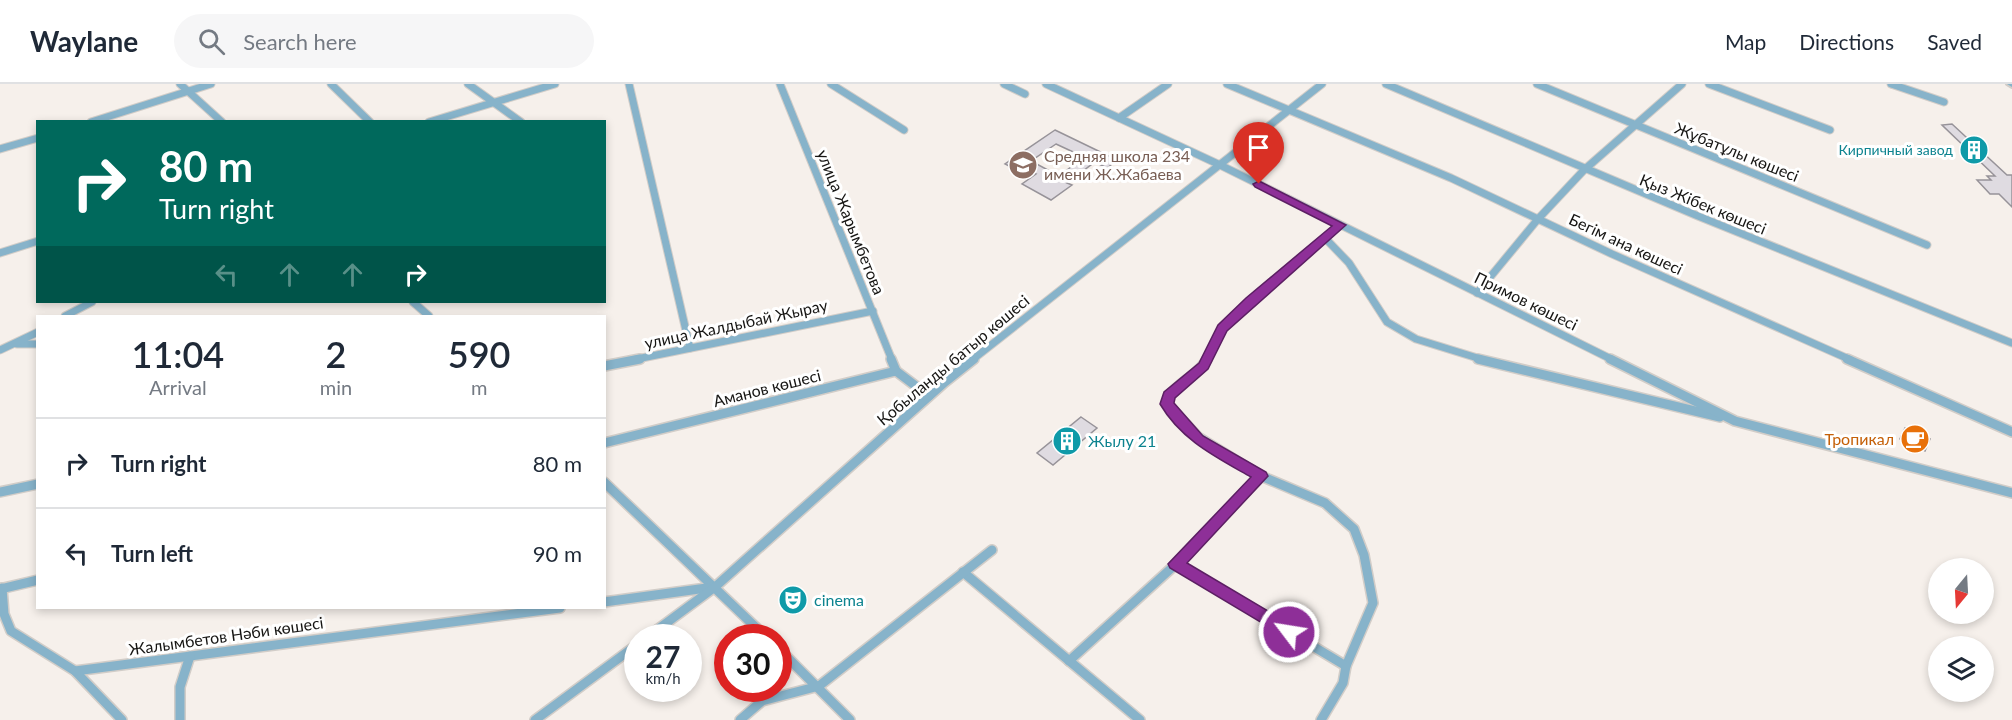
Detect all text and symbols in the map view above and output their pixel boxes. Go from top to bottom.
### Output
search box [174,14,594,68]
text: Waylane [30,24,138,58]
icon: search [195,25,228,58]
text: Search here [243,28,357,55]
text: Map [1725,29,1766,54]
text: Directions [1799,29,1894,54]
text: Saved [1927,29,1982,54]
street label: Жұбатұлы көшесі [1672,118,1802,185]
pin [1233,122,1284,184]
icon: arrive [1242,131,1275,164]
building icon: Кирпичный завод [1958,134,1990,166]
text: 80 m [159,141,253,191]
place label: Кирпичный завод [1839,141,1953,158]
icon: right [60,144,138,222]
place label: Средняя школа 234 имени Ж.Жабаева [1044,146,1190,183]
street label: улица Жарымбетова [814,147,889,297]
school or university icon: Средняя школа 234 имени Ж.Жабаева [1007,149,1039,181]
street label: Қыз Жібек көшесі [1637,169,1769,238]
text: Turn right [159,192,274,225]
street label: Бегім ана көшесі [1566,209,1686,278]
icon: left [210,258,243,291]
icon: ahead [273,258,306,291]
icon: ahead [336,258,369,291]
icon: right [399,258,432,291]
street label: Примов көшесі [1472,267,1581,334]
street label: Қобыланды батыр көшесі [873,290,1033,429]
street label: улица Жалдыбай Жырау [643,295,830,352]
text: 11:04 [132,332,224,376]
text: 2 [326,332,346,376]
text: 590 [448,332,510,376]
street label: Аманов көшесі [711,365,823,410]
text: Arrival [149,375,207,399]
text: min [320,375,352,399]
text: m [471,375,487,399]
cafe icon: Тропикал [1899,423,1931,455]
building icon: Жылу 21 [1051,425,1083,457]
place label: Тропикал [1824,429,1894,448]
place label: Жылу 21 [1088,431,1156,450]
icon: right [60,447,93,480]
text: Turn right [111,450,206,477]
text: 80 m [533,450,582,477]
icon: left [60,537,93,570]
text: Turn left [111,540,193,567]
text: 90 m [533,540,582,567]
north arrow [1928,558,1994,624]
map controls [1928,558,1994,702]
theatre icon: cinema [777,584,809,616]
place label: cinema [814,590,864,609]
position arrow [1257,600,1321,664]
street label: Жалымбетов Нәби көшесі [127,612,324,659]
speed limit sign: 30 [714,624,792,702]
button: layers [1928,636,1994,702]
text: 27 [646,638,680,674]
text: km/h [645,669,681,687]

